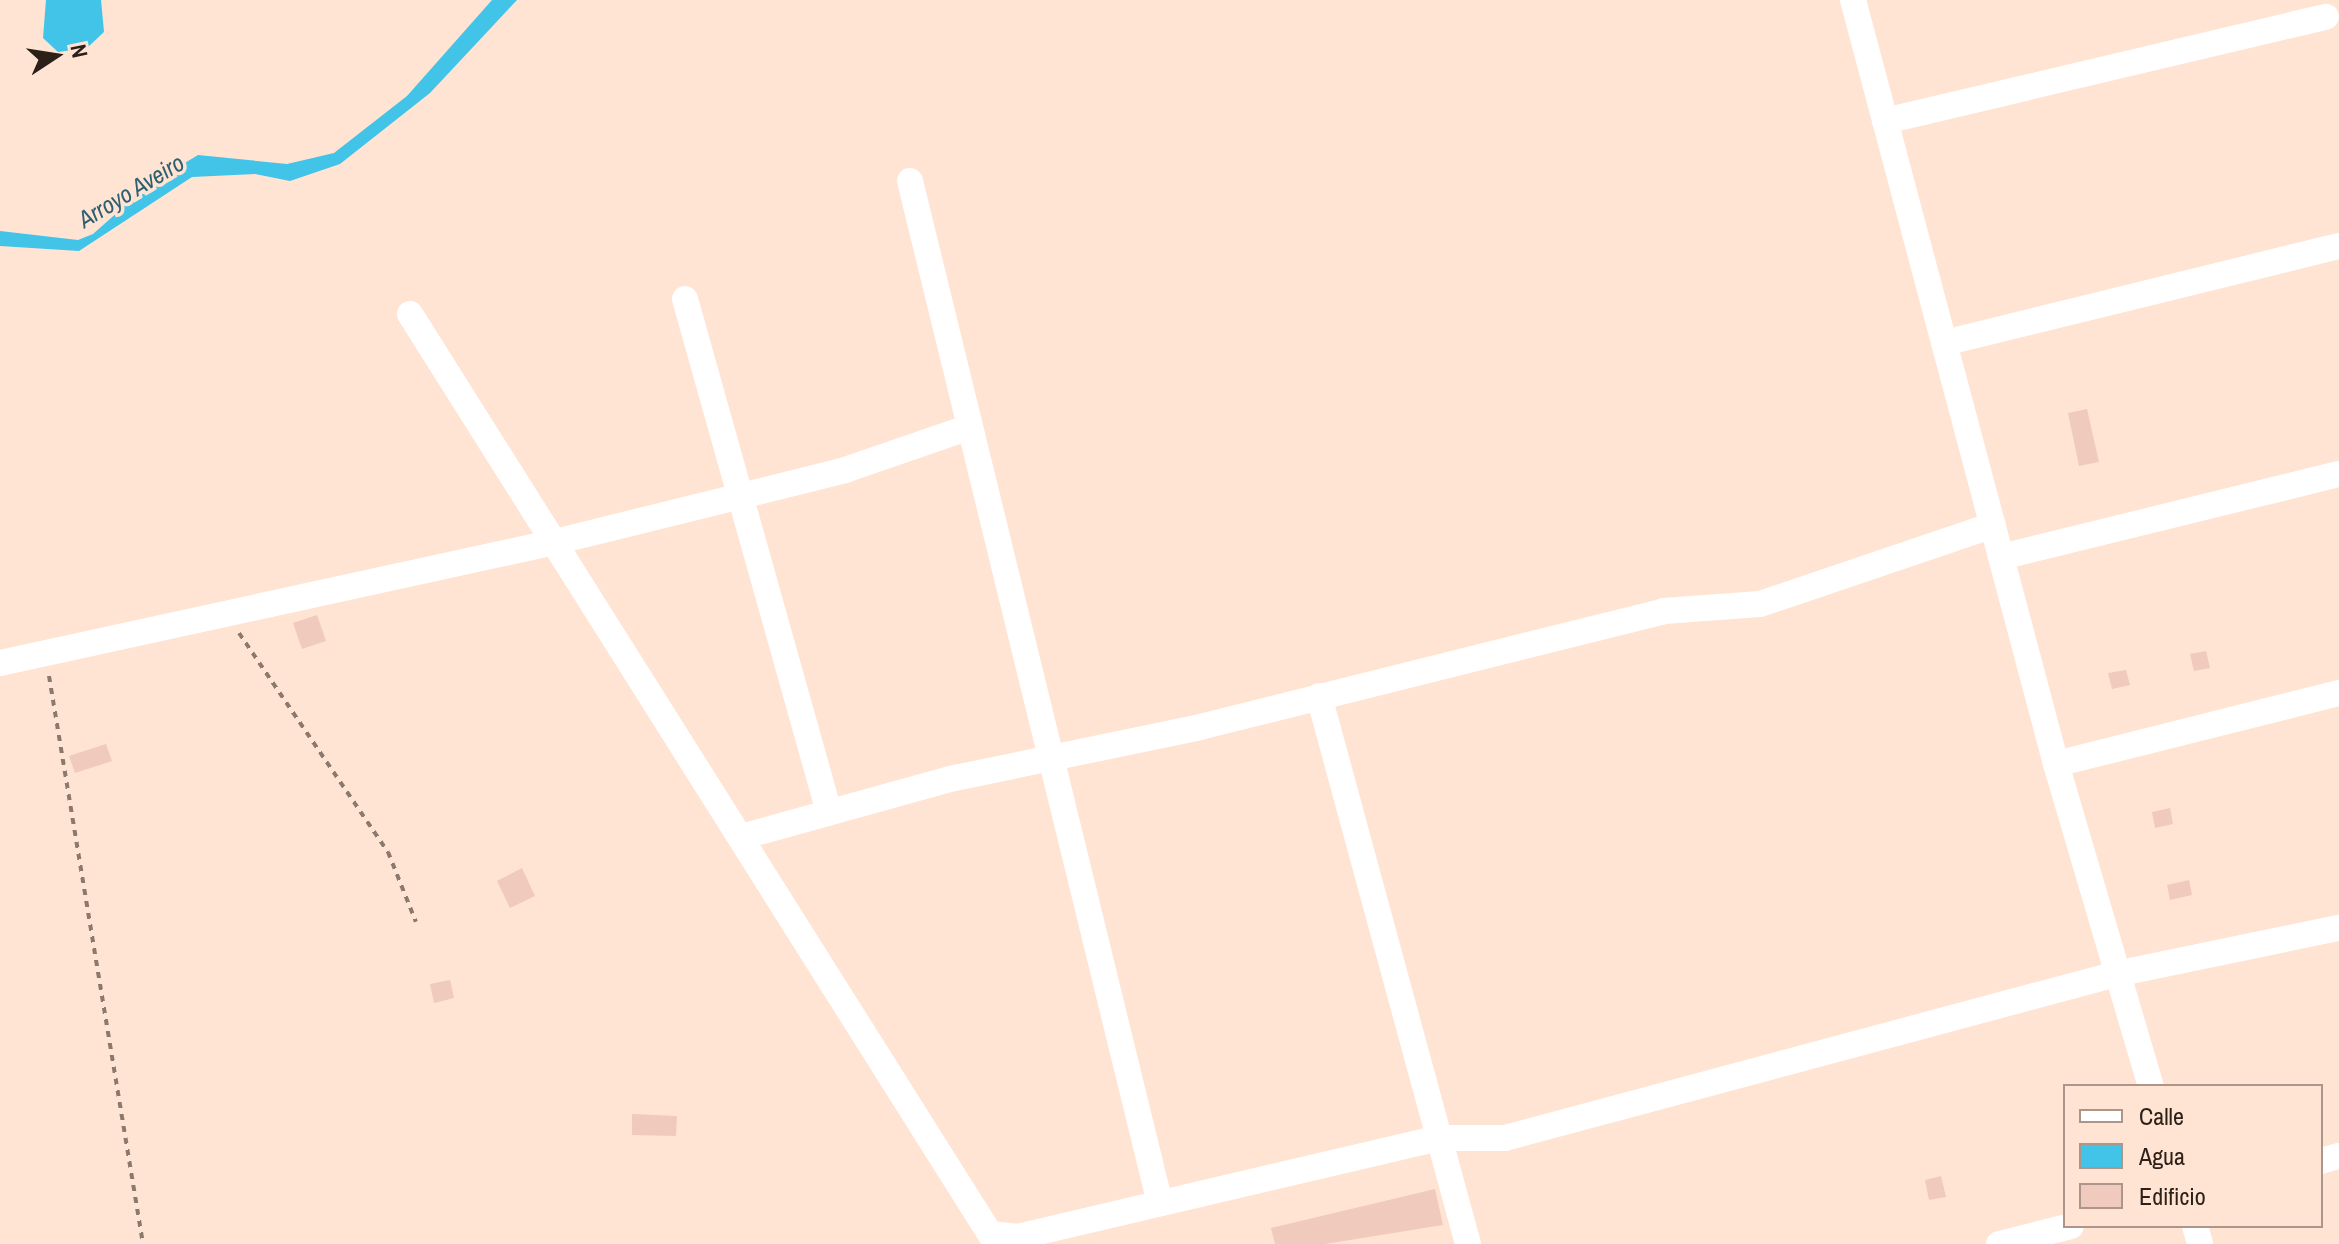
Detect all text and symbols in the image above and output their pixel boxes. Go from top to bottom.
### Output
north arrow [16,16,96,96]
text: N [63,42,96,61]
water label: Arroyo Aveiro [72,148,190,234]
legend [2063,1084,2323,1228]
text: Calle [2139,1100,2184,1132]
text: Agua [2139,1140,2185,1172]
text: Edificio [2139,1180,2206,1212]

